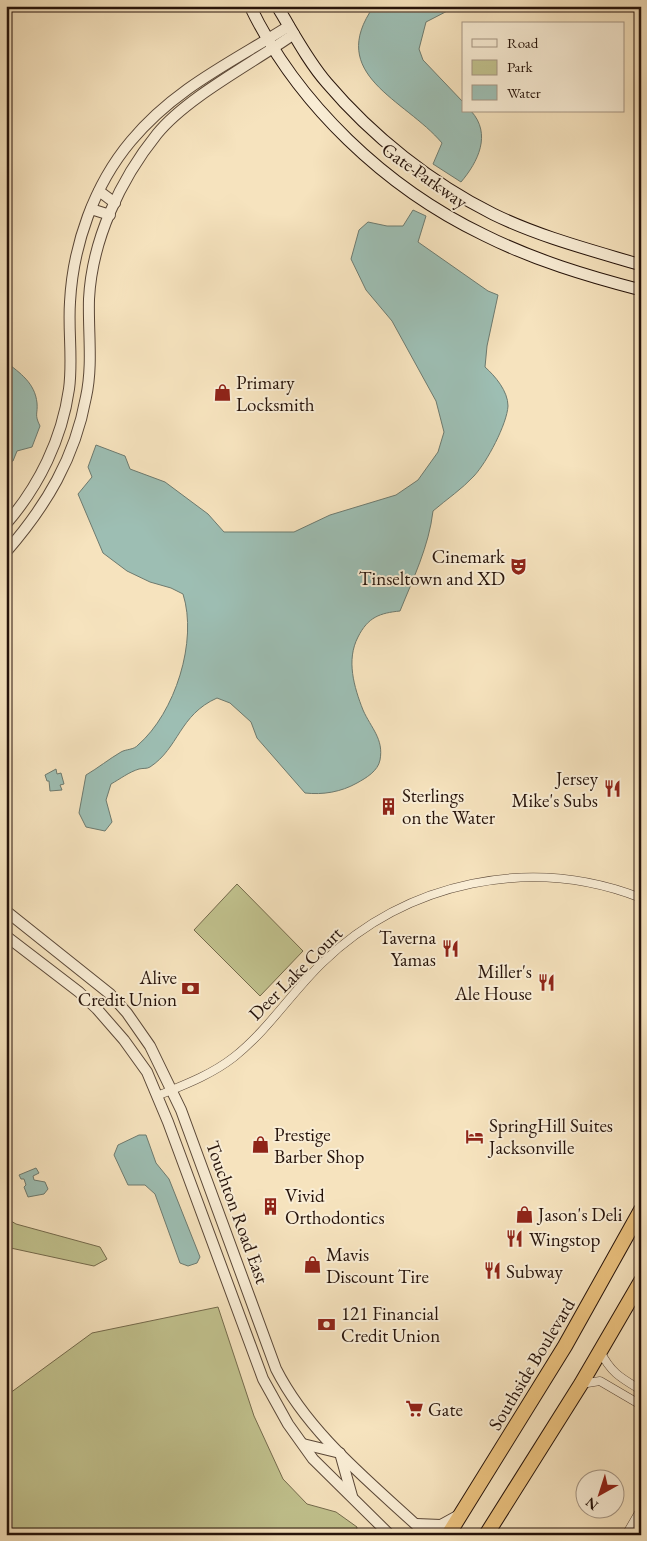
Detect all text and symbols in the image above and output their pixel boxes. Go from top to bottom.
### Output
legend [462,22,624,112]
text: Road [507,33,539,52]
text: Park [507,57,534,76]
text: Water [507,83,541,102]
street label: Gate Parkway [377,137,473,215]
place label: Primary Locksmith [236,370,315,417]
shop icon: Primary Locksmith [212,383,232,403]
place label: Cinemark Tinseltown and XD [359,544,506,591]
theatre icon: Cinemark Tinseltown and XD [509,557,529,577]
place label: Jersey Mike's Subs [511,766,599,813]
restaurant icon: Jersey Mike's Subs [602,779,622,799]
place label: Sterlings on the Water [402,783,496,830]
building icon: Sterlings on the Water [378,796,398,816]
street label: Deer Lake Court [243,921,348,1026]
place label: Taverna Yamas [379,925,436,972]
restaurant icon: Taverna Yamas [440,938,460,958]
place label: Miller's Ale House [454,959,532,1006]
place label: Alive Credit Union [78,965,177,1012]
restaurant icon: Miller's Ale House [536,972,556,992]
bank icon: Alive Credit Union [181,978,201,998]
place label: SpringHill Suites Jacksonville [487,1113,613,1160]
place label: Prestige Barber Shop [274,1122,364,1169]
hotel icon: SpringHill Suites Jacksonville [465,1126,485,1146]
shop icon: Prestige Barber Shop [250,1135,270,1155]
street label: Touchton Road East [200,1137,275,1287]
place label: Vivid Orthodontics [285,1183,385,1230]
building icon: Vivid Orthodontics [261,1196,281,1216]
place label: Jason's Deli [536,1202,623,1227]
shop icon: Jason's Deli [514,1204,534,1224]
place label: Wingstop [529,1227,600,1252]
restaurant icon: Wingstop [505,1229,525,1249]
place label: Mavis Discount Tire [326,1242,429,1289]
shop icon: Mavis Discount Tire [302,1255,322,1275]
place label: Subway [506,1259,563,1284]
restaurant icon: Subway [482,1261,502,1281]
street label: Southside Boulevard [482,1293,581,1435]
place label: 121 Financial Credit Union [341,1301,440,1348]
bank icon: 121 Financial Credit Union [317,1314,337,1334]
place label: Gate [428,1397,463,1422]
supermarket icon: Gate [404,1399,424,1419]
north arrow [574,1468,624,1518]
text: N [581,1493,602,1515]

